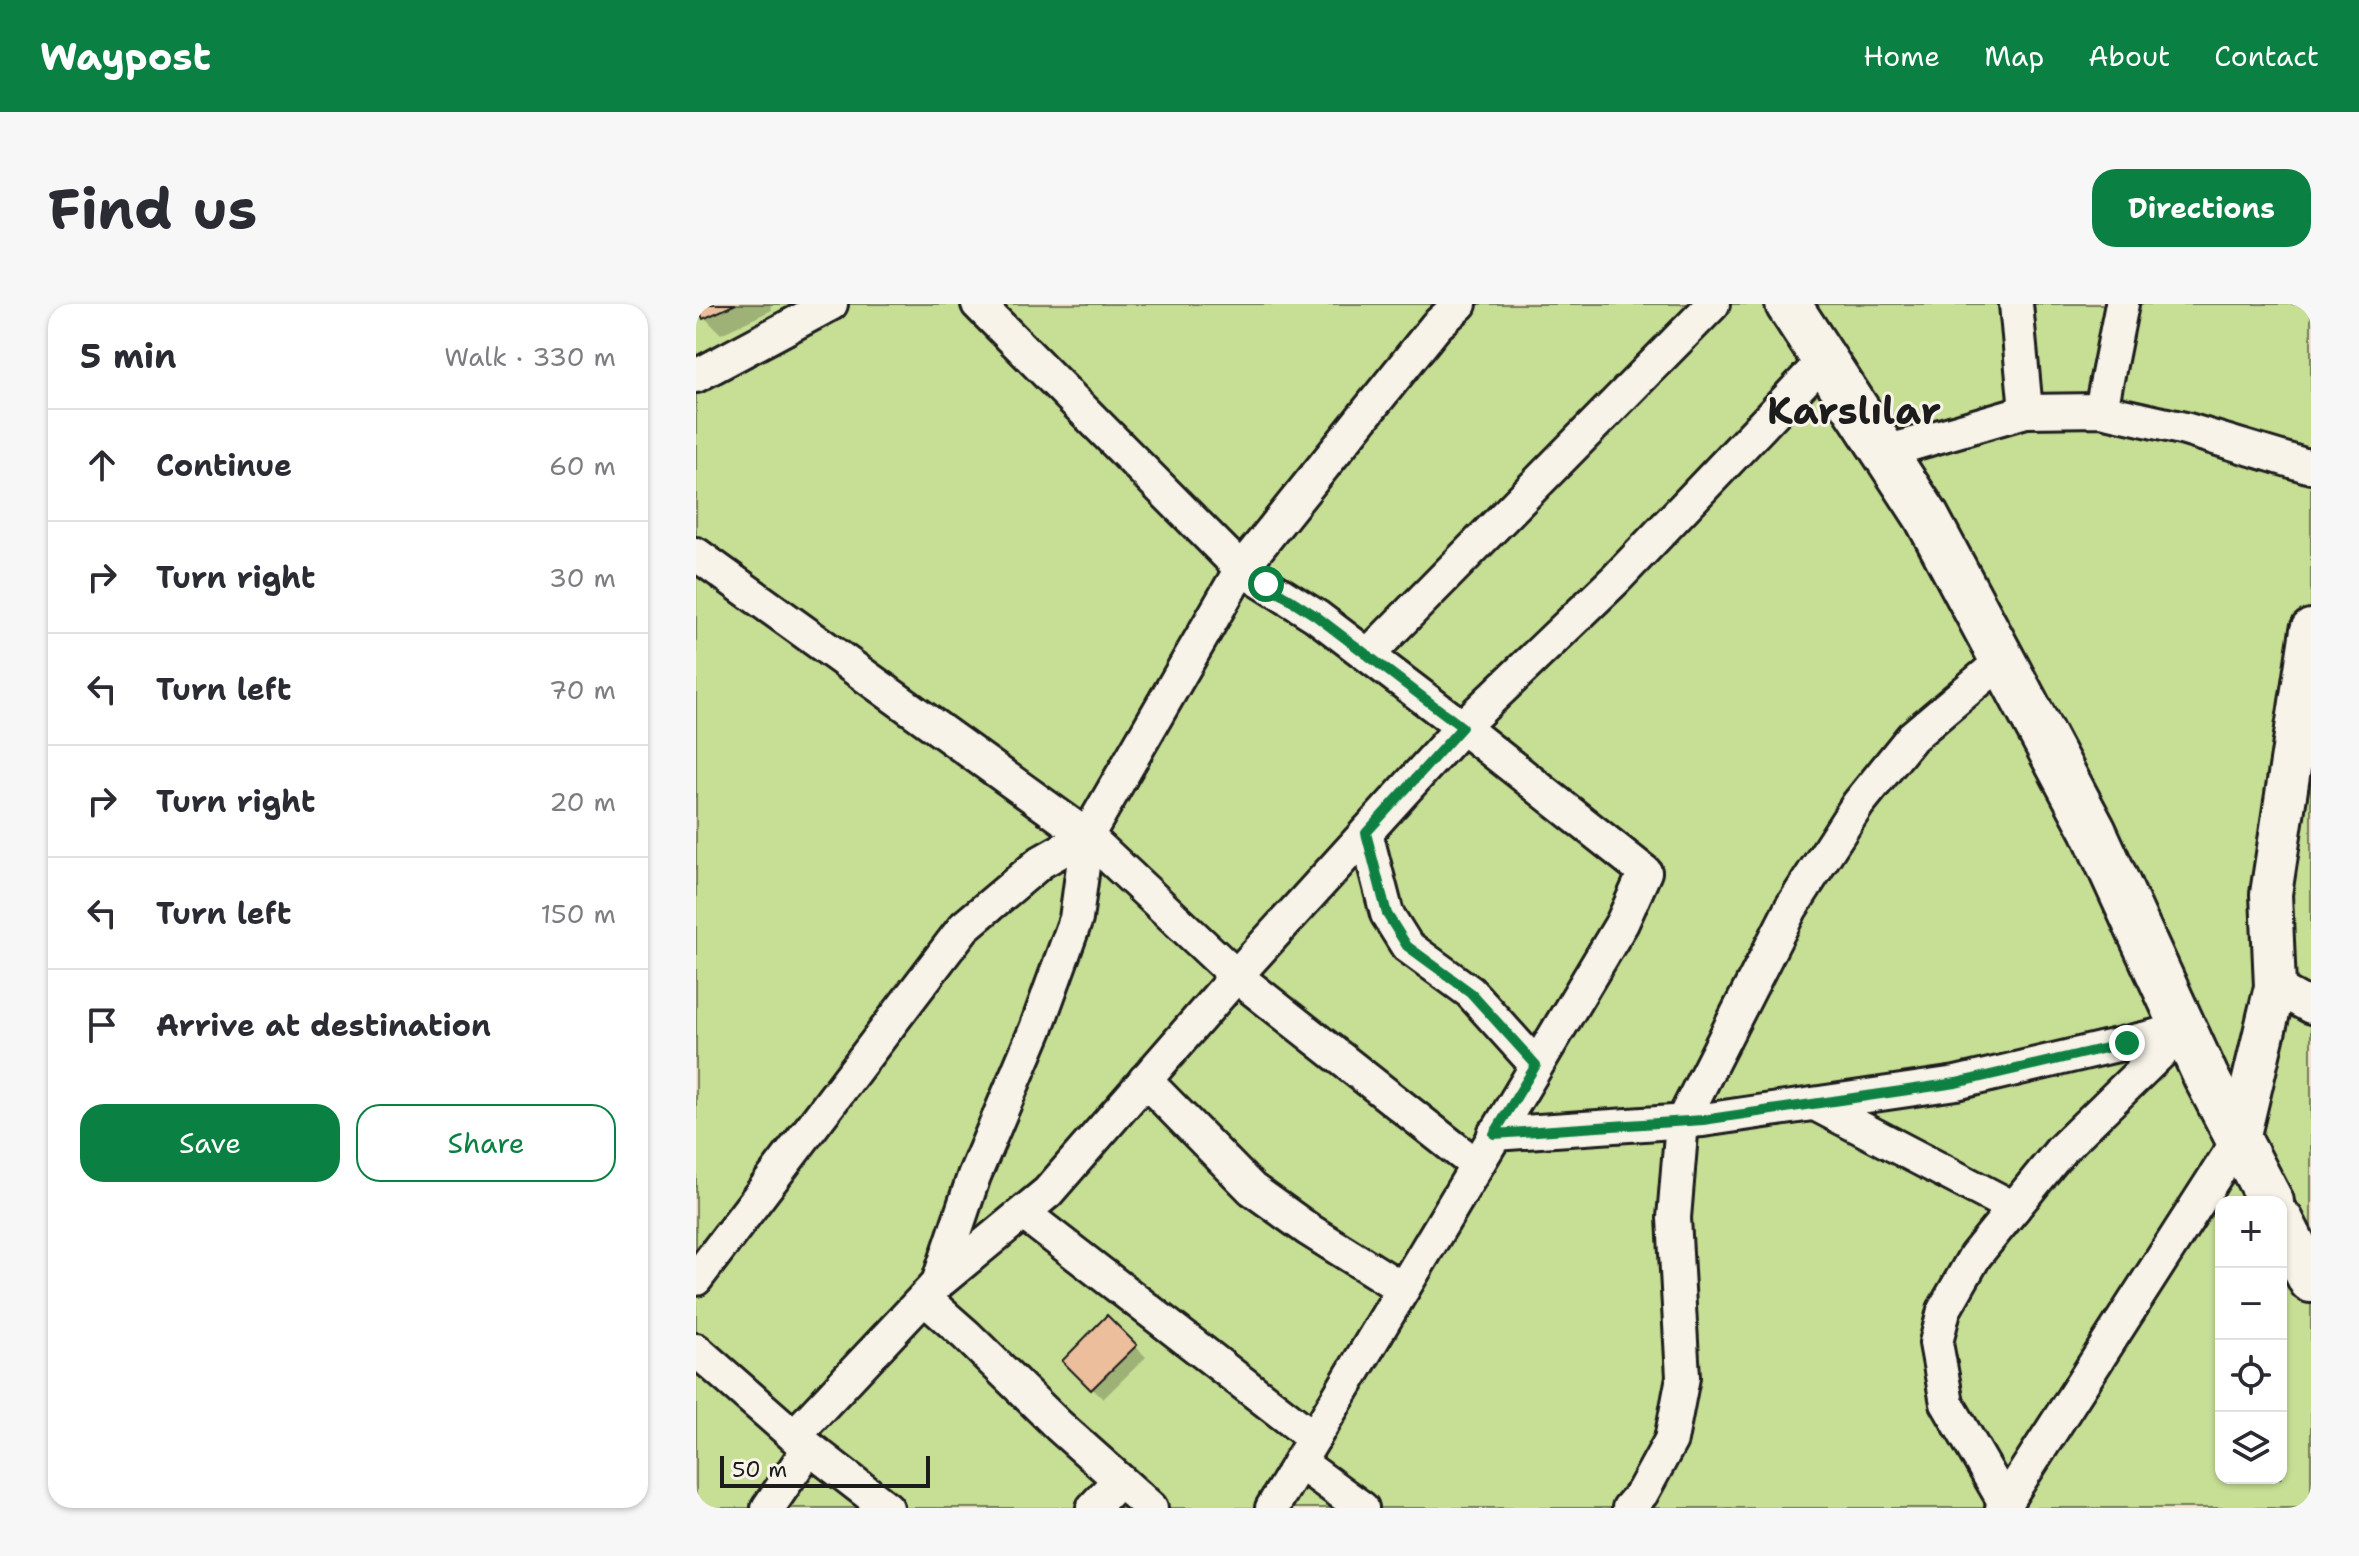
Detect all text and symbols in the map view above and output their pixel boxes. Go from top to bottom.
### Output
text: Waypost [40,31,211,82]
text: Home [1863,37,1940,75]
text: Map [1984,37,2044,75]
text: About [2088,37,2170,75]
text: Contact [2214,37,2319,75]
button: Directions [2092,169,2311,247]
text: Find us [48,171,257,246]
text: 5 min [80,333,177,379]
text: Walk · 330 m [444,339,616,374]
district label: Karslılar [1767,385,1941,436]
icon: ahead [80,443,124,487]
text: Continue [156,445,292,486]
text: 60 m [549,448,616,483]
icon: right [80,555,124,599]
text: Turn right [156,557,315,598]
text: 30 m [549,560,616,595]
route start [1248,566,1284,602]
icon: left [80,667,124,711]
text: Turn left [156,669,291,710]
text: 70 m [549,672,616,707]
icon: right [80,779,124,823]
text: Turn right [156,781,315,822]
text: 20 m [549,784,616,819]
icon: left [80,891,124,935]
text: Turn left [156,893,291,934]
text: 150 m [540,896,616,931]
icon: arrive [80,1003,124,1047]
text: Arrive at destination [156,1005,491,1046]
route end [2109,1025,2145,1061]
button: Save [80,1104,340,1182]
button: Share [356,1104,616,1182]
map controls [2215,1196,2287,1484]
button: + [2215,1196,2287,1268]
button: − [2215,1268,2287,1340]
button: locate [2215,1340,2287,1412]
button: layers [2215,1412,2287,1484]
scale bar [720,1452,930,1488]
text: 50 m [732,1455,787,1484]

